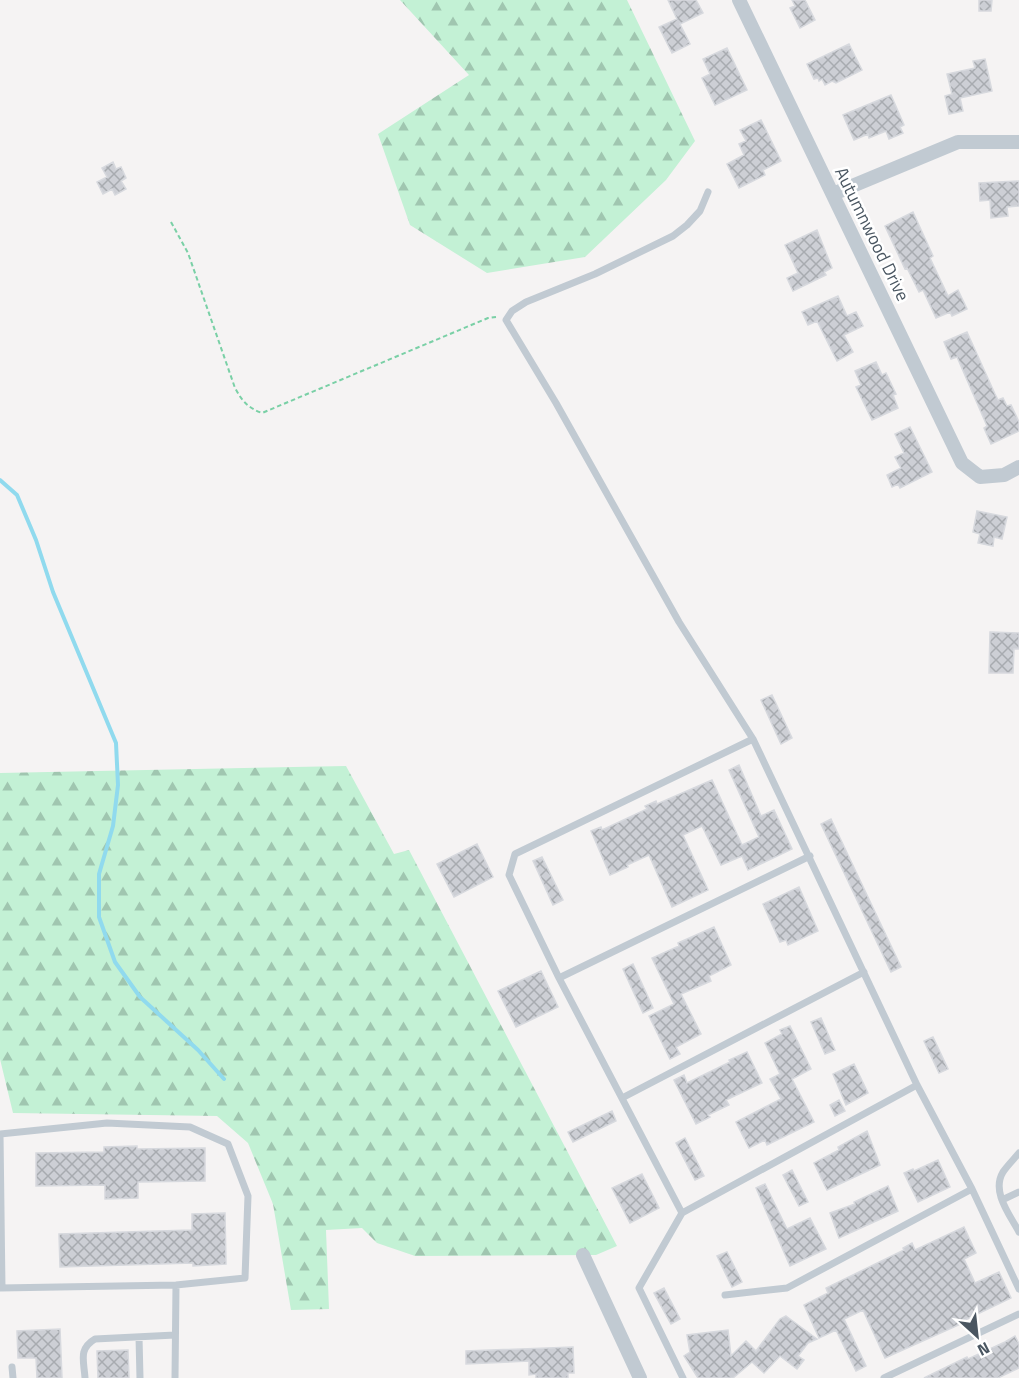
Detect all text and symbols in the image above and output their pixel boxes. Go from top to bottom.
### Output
street label: Autumnwood Drive [828,162,917,305]
north arrow [947,1306,1007,1366]
text: N [973,1336,994,1363]

